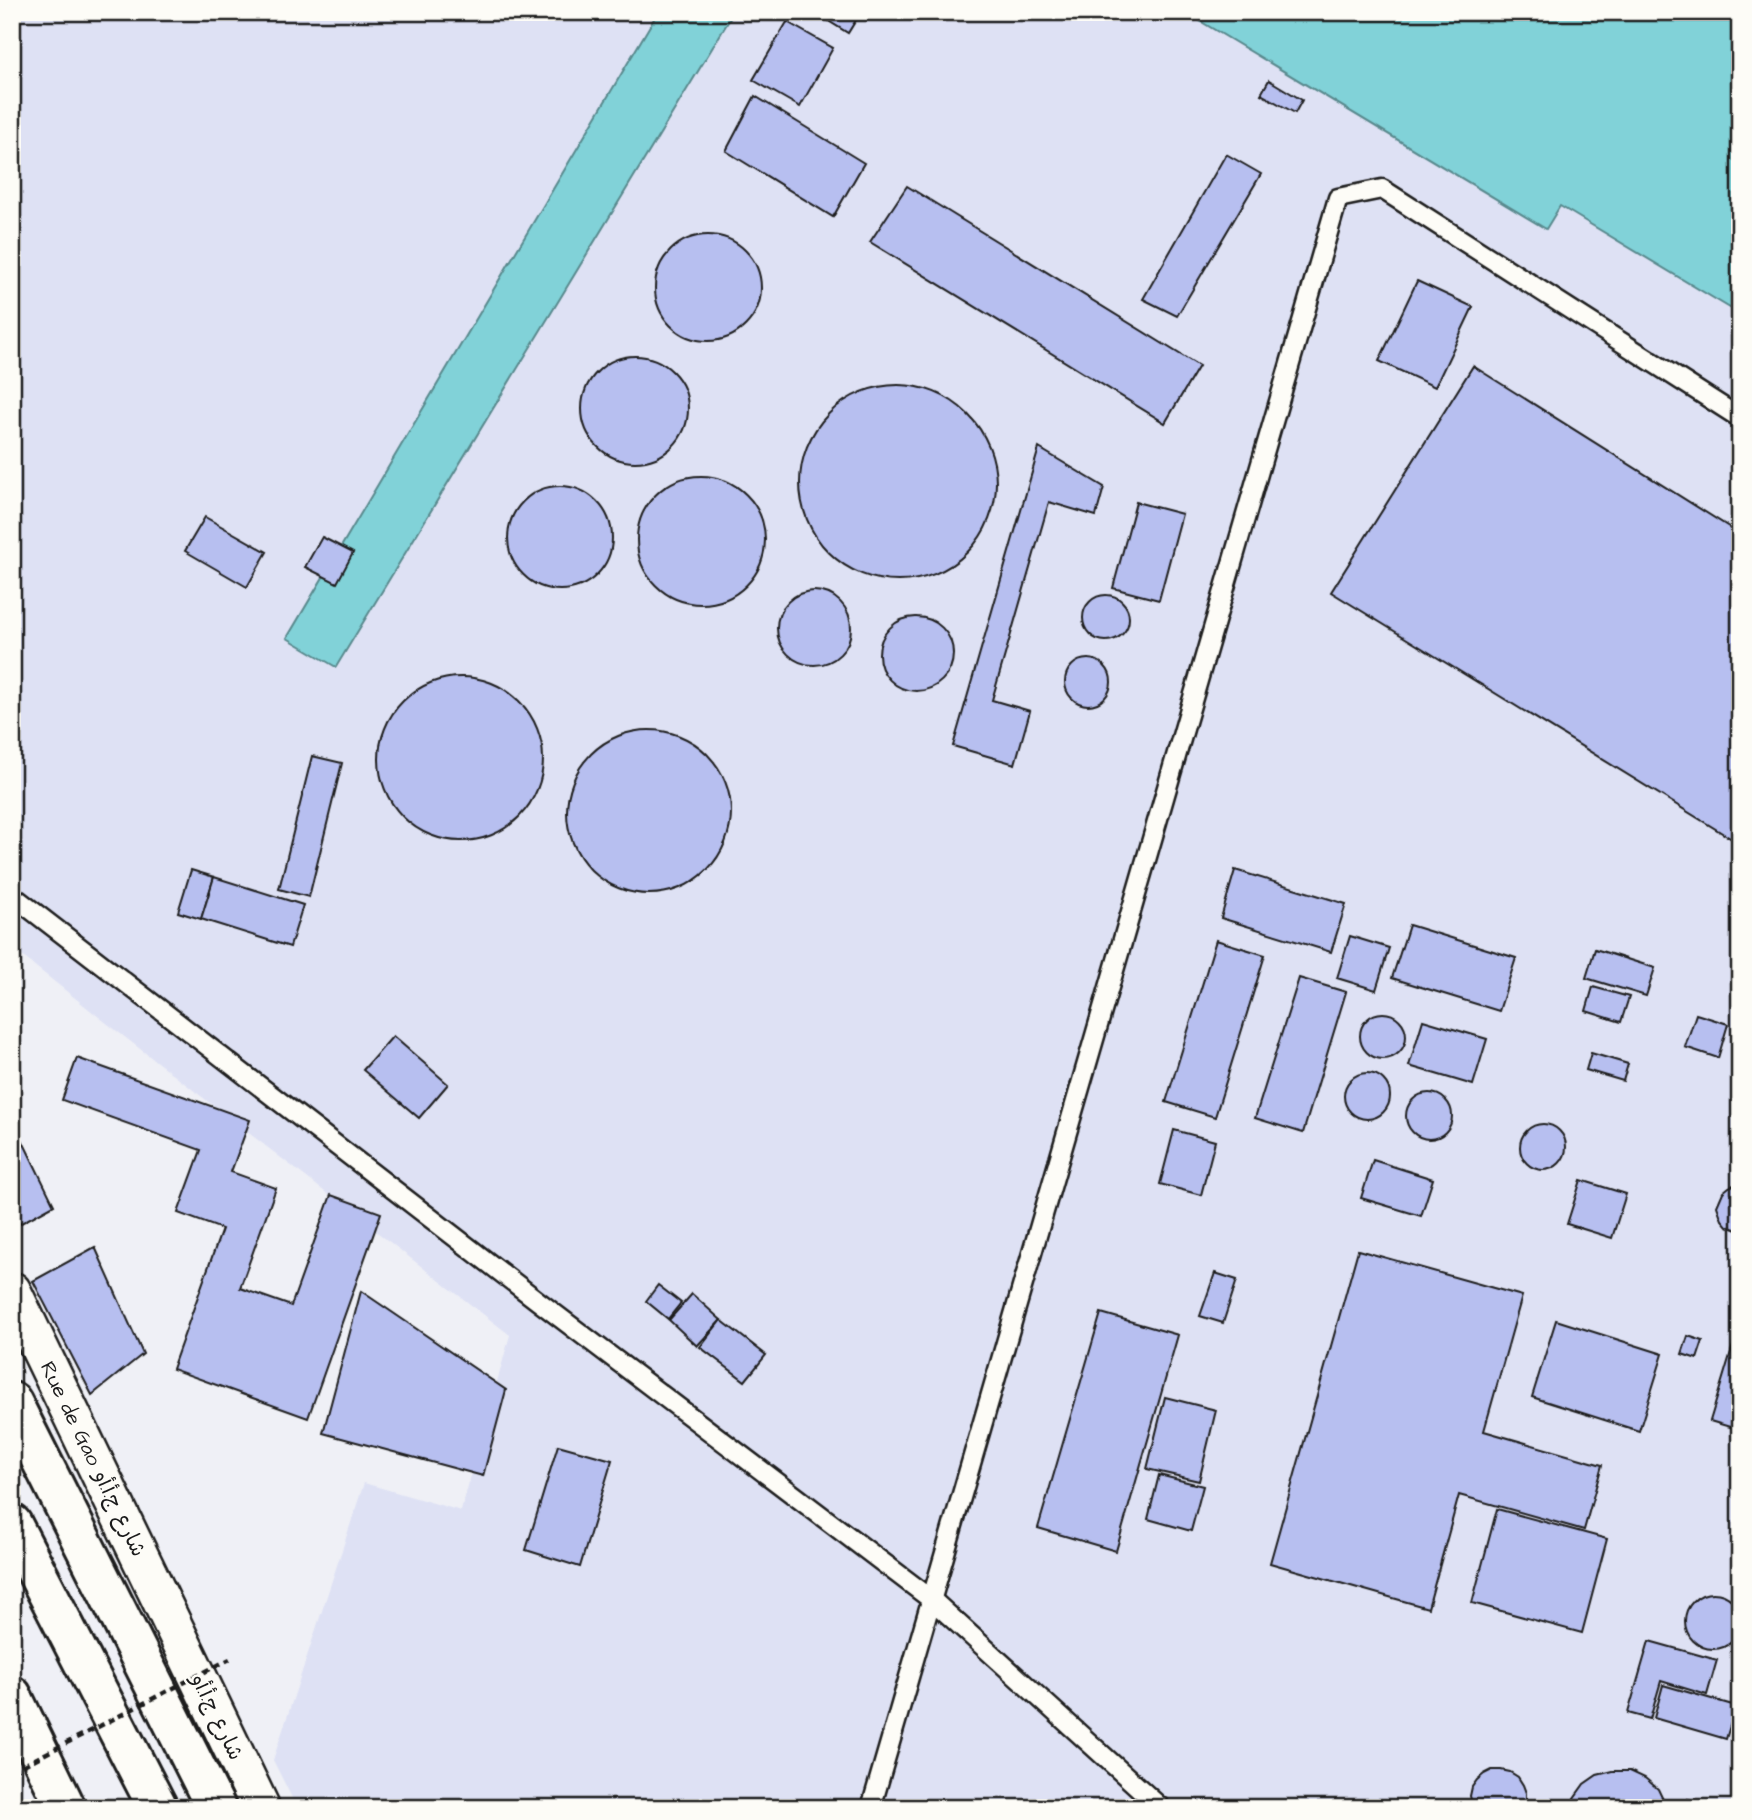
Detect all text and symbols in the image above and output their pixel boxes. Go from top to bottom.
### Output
street label: Rue de Gao شارع ج.أ.أو [33,1356,153,1562]
street label: شارع ج.أ.أو [183,1667,250,1765]

